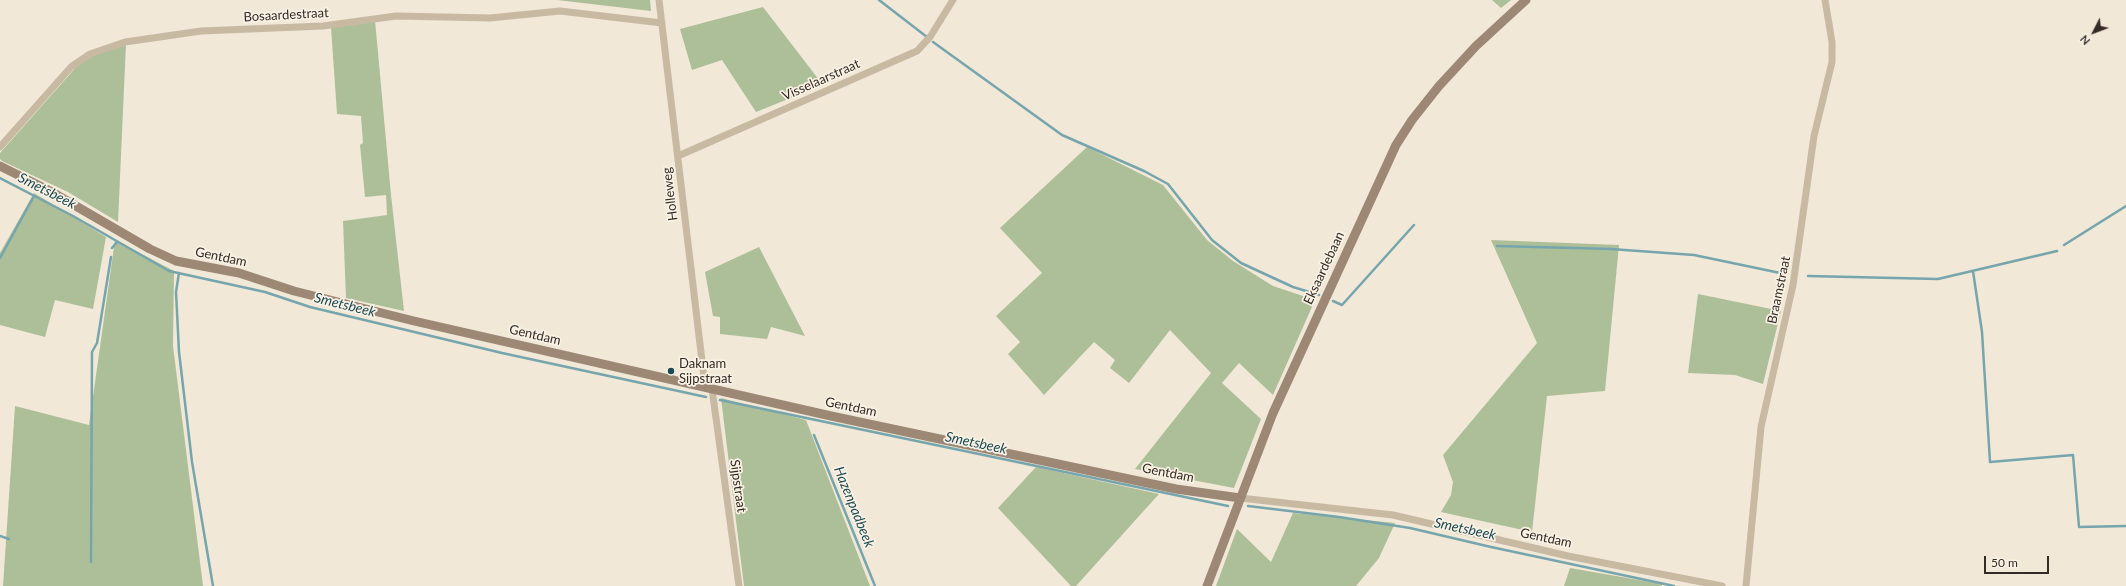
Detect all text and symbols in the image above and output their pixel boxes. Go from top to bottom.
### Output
street label: Bosaardestraat [243,5,329,25]
north arrow [2074,12,2114,52]
text: N [2077,33,2092,48]
street label: Visselaarstraat [780,56,862,104]
street label: Holleweg [659,166,681,222]
water label: Smetsbeek [15,169,79,213]
street label: Eksaardebaan [1300,229,1348,307]
street label: Gentdam [194,244,248,270]
street label: Braamstraat [1764,255,1794,325]
water label: Smetsbeek [313,289,377,321]
street label: Gentdam [508,321,562,349]
place label: Daknam Sijpstraat [679,356,732,387]
marker: Daknam Sijpstraat [666,366,676,376]
street label: Gentdam [824,394,878,420]
water label: Smetsbeek [944,428,1008,458]
street label: Sijpstraat [727,459,749,513]
street label: Gentdam [1141,460,1195,486]
water label: Hazenpadbeek [830,464,878,550]
water label: Smetsbeek [1433,514,1497,544]
street label: Gentdam [1519,525,1573,551]
scale bar [1986,548,2051,574]
text: 50 m [1991,555,2018,570]

